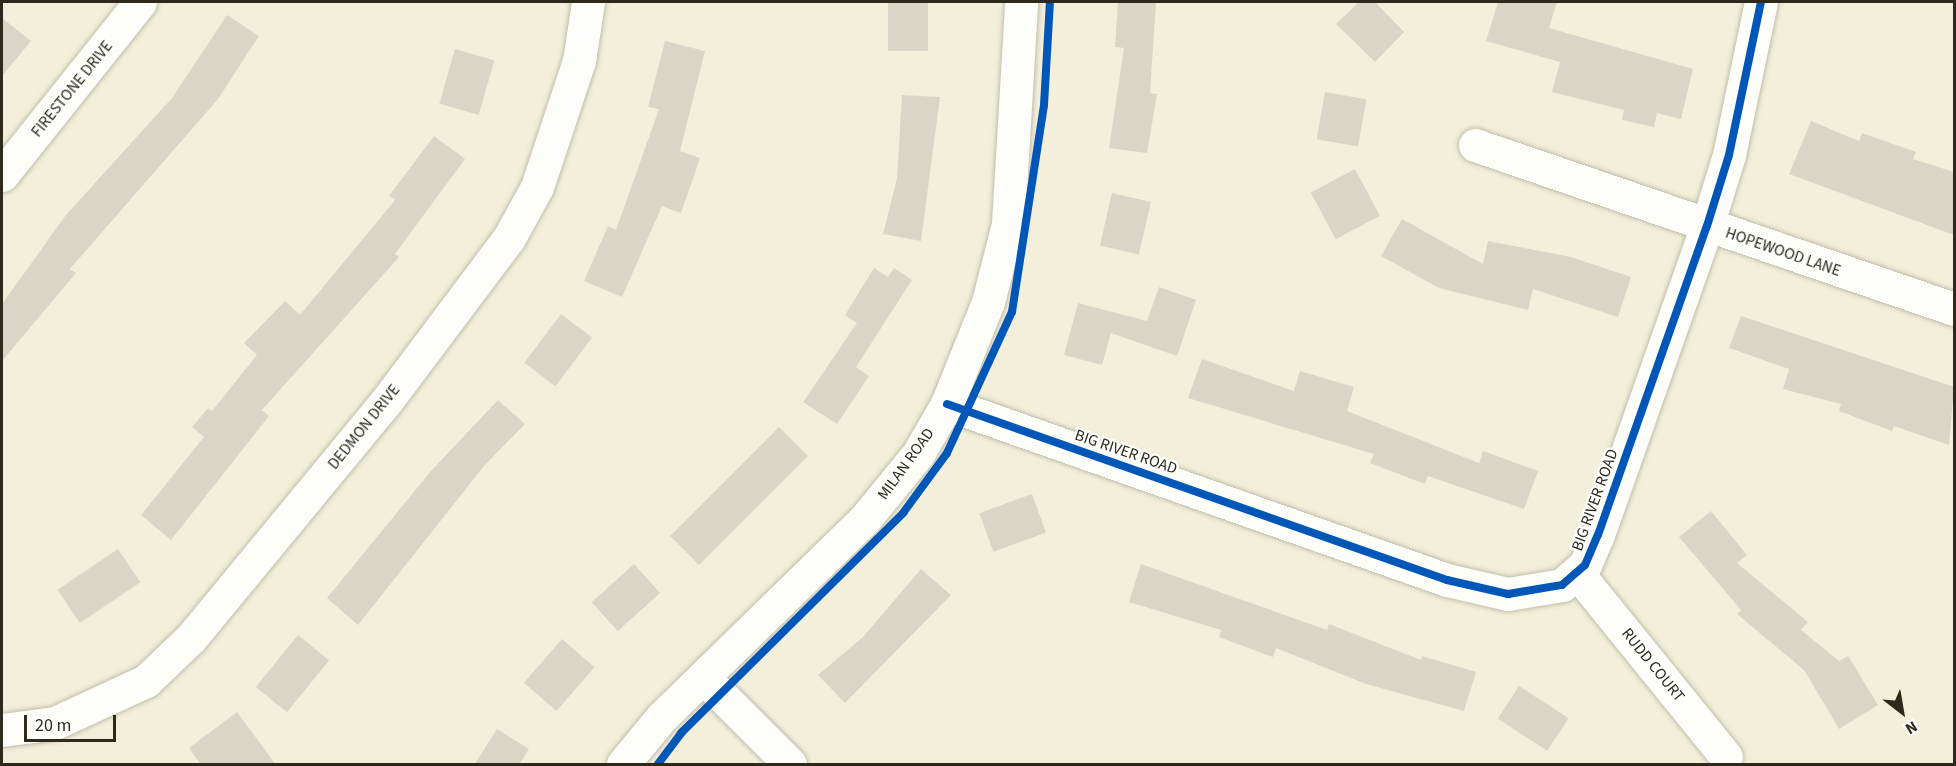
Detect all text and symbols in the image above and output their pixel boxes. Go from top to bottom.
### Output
street label: FIRESTONE DRIVE [27,37,117,141]
street label: HOPEWOOD LANE [1723,223,1843,281]
street label: DEDMON DRIVE [324,381,404,473]
street label: MILAN ROAD [874,424,938,504]
street label: BIG RIVER ROAD [1072,425,1180,479]
street label: BIG RIVER ROAD [1568,446,1622,554]
street label: RUDD COURT [1617,624,1689,706]
north arrow [1872,682,1932,742]
scale bar [27,703,118,741]
text: 20 m [35,713,71,738]
text: N [1901,715,1922,740]

